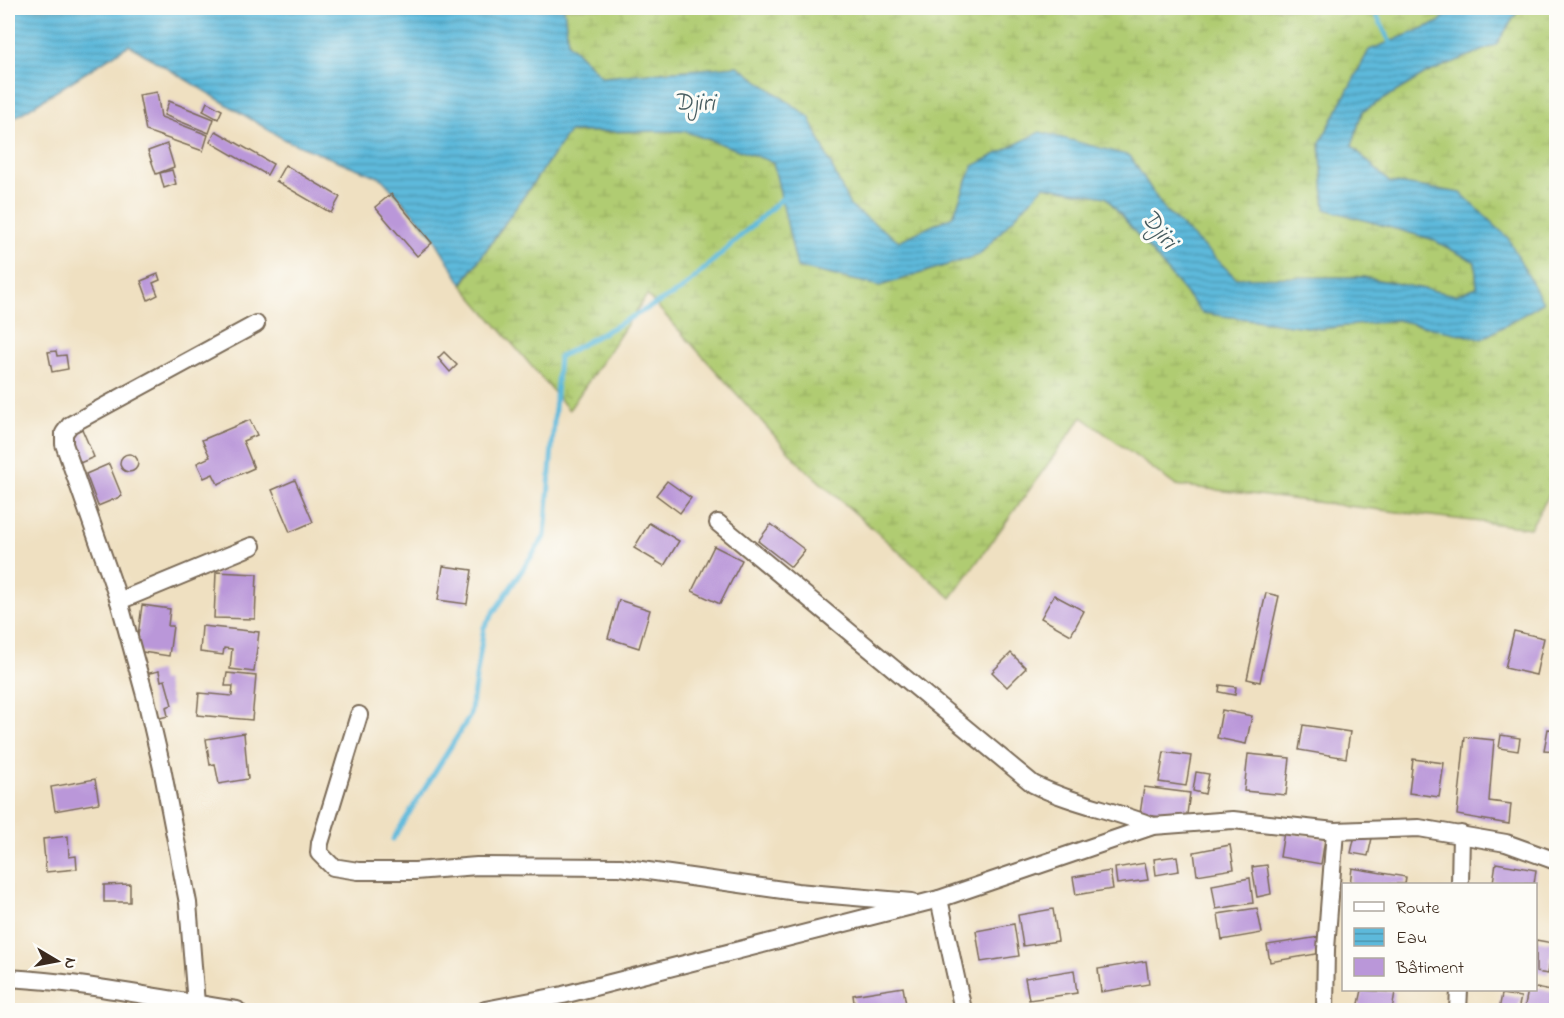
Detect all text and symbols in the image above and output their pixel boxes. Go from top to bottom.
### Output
water label: Djiri [672,84,718,124]
water label: Djiri [1130,202,1187,260]
legend [1342,883,1537,991]
text: Route [1396,896,1441,922]
text: Eau [1396,926,1427,952]
north arrow [27,931,87,991]
text: N [57,956,83,971]
text: Bâtiment [1395,956,1464,982]

